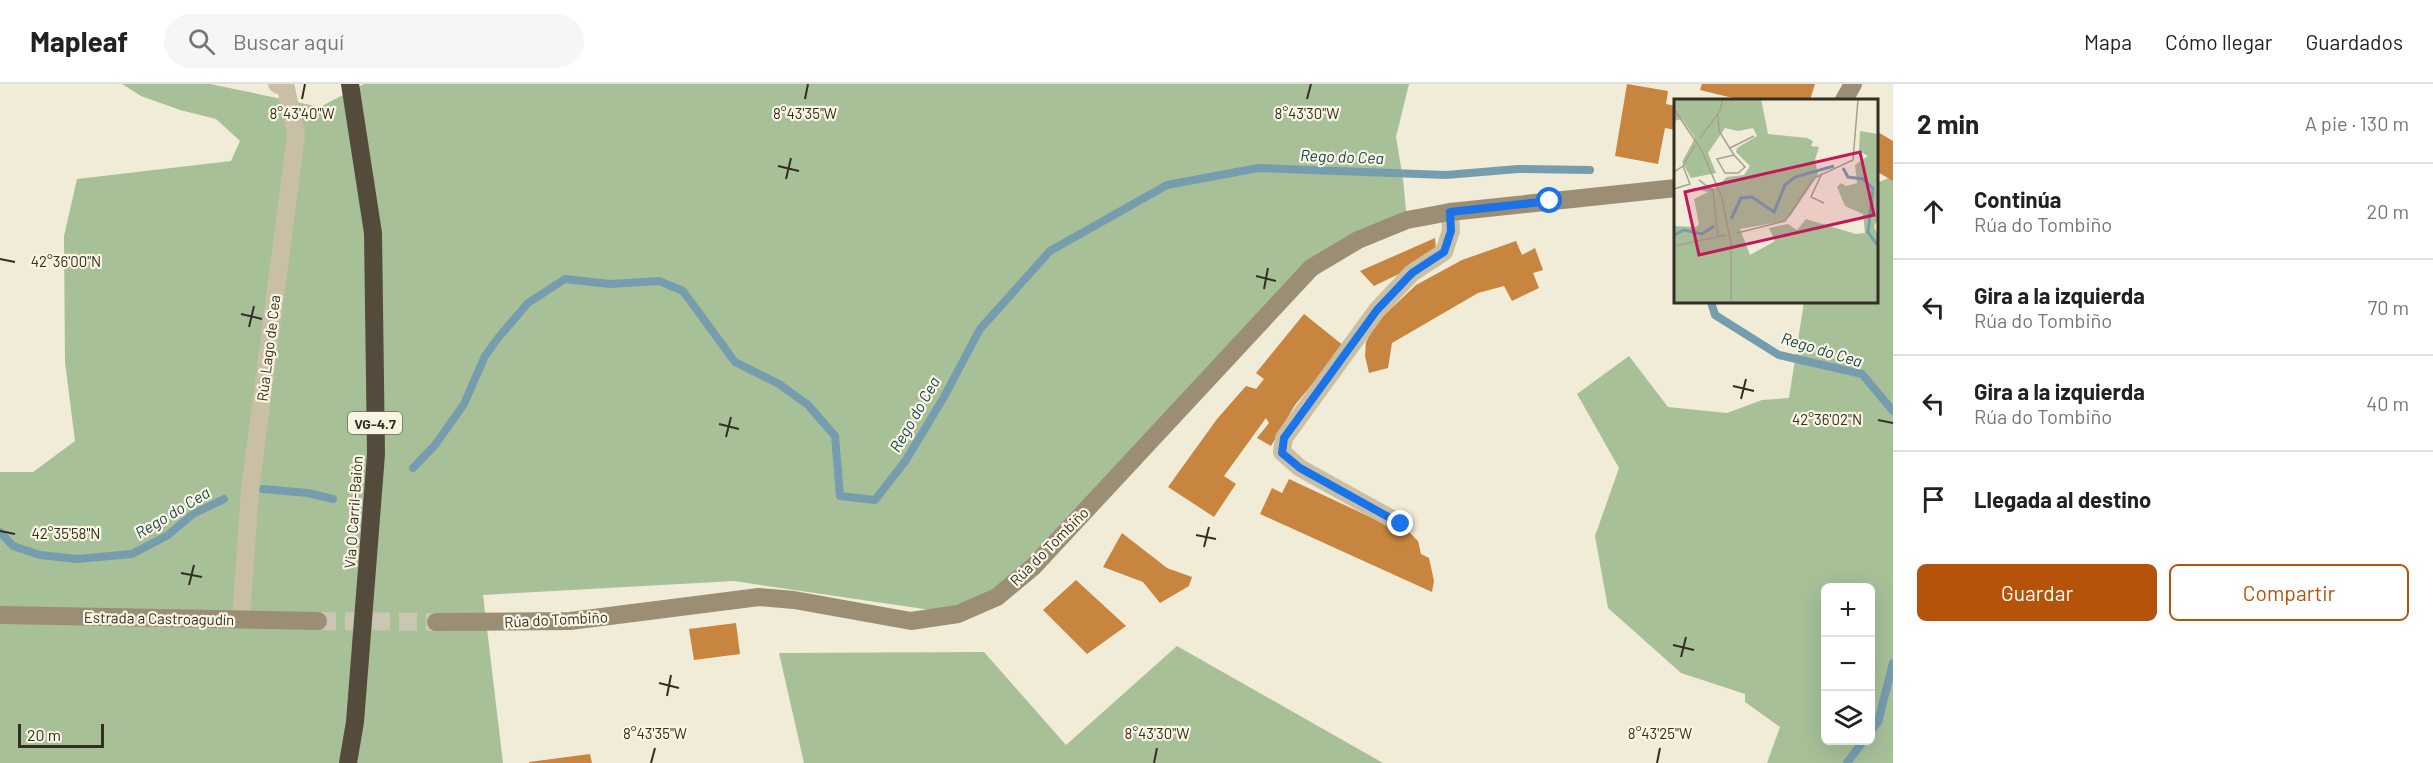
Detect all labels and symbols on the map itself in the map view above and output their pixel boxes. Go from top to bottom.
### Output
inset map [1674,99,1878,303]
text: 8°43'40"W [269,104,335,122]
text: 8°43'35"W [773,104,837,122]
text: 8°43'30"W [1275,104,1339,122]
water label: Rego do Cea [1300,145,1384,167]
route start [1536,187,1562,213]
text: 42°36'00"N [31,252,101,270]
street label: Rúa Lago de Cea [253,294,283,402]
water label: Rego do Cea [1779,328,1865,370]
water label: Rego do Cea [885,373,943,455]
text: 42°36'02"N [1792,410,1862,428]
road number: VG-4.7 [348,412,402,434]
street label: Vía O Carril-Baión [340,455,366,569]
water label: Rego do Cea [131,482,213,542]
street label: Rúa do Tombiño [1006,503,1092,589]
route end [1387,510,1413,536]
text: 42°35'58"N [31,524,101,542]
street label: Rúa do Tombiño [504,607,608,631]
street label: Estrada a Castroagudín [84,608,234,628]
scale bar [18,721,104,748]
text: 8°43'35"W [623,724,687,742]
text: 8°43'30"W [1125,724,1189,742]
text: 8°43'25"W [1628,724,1692,742]

